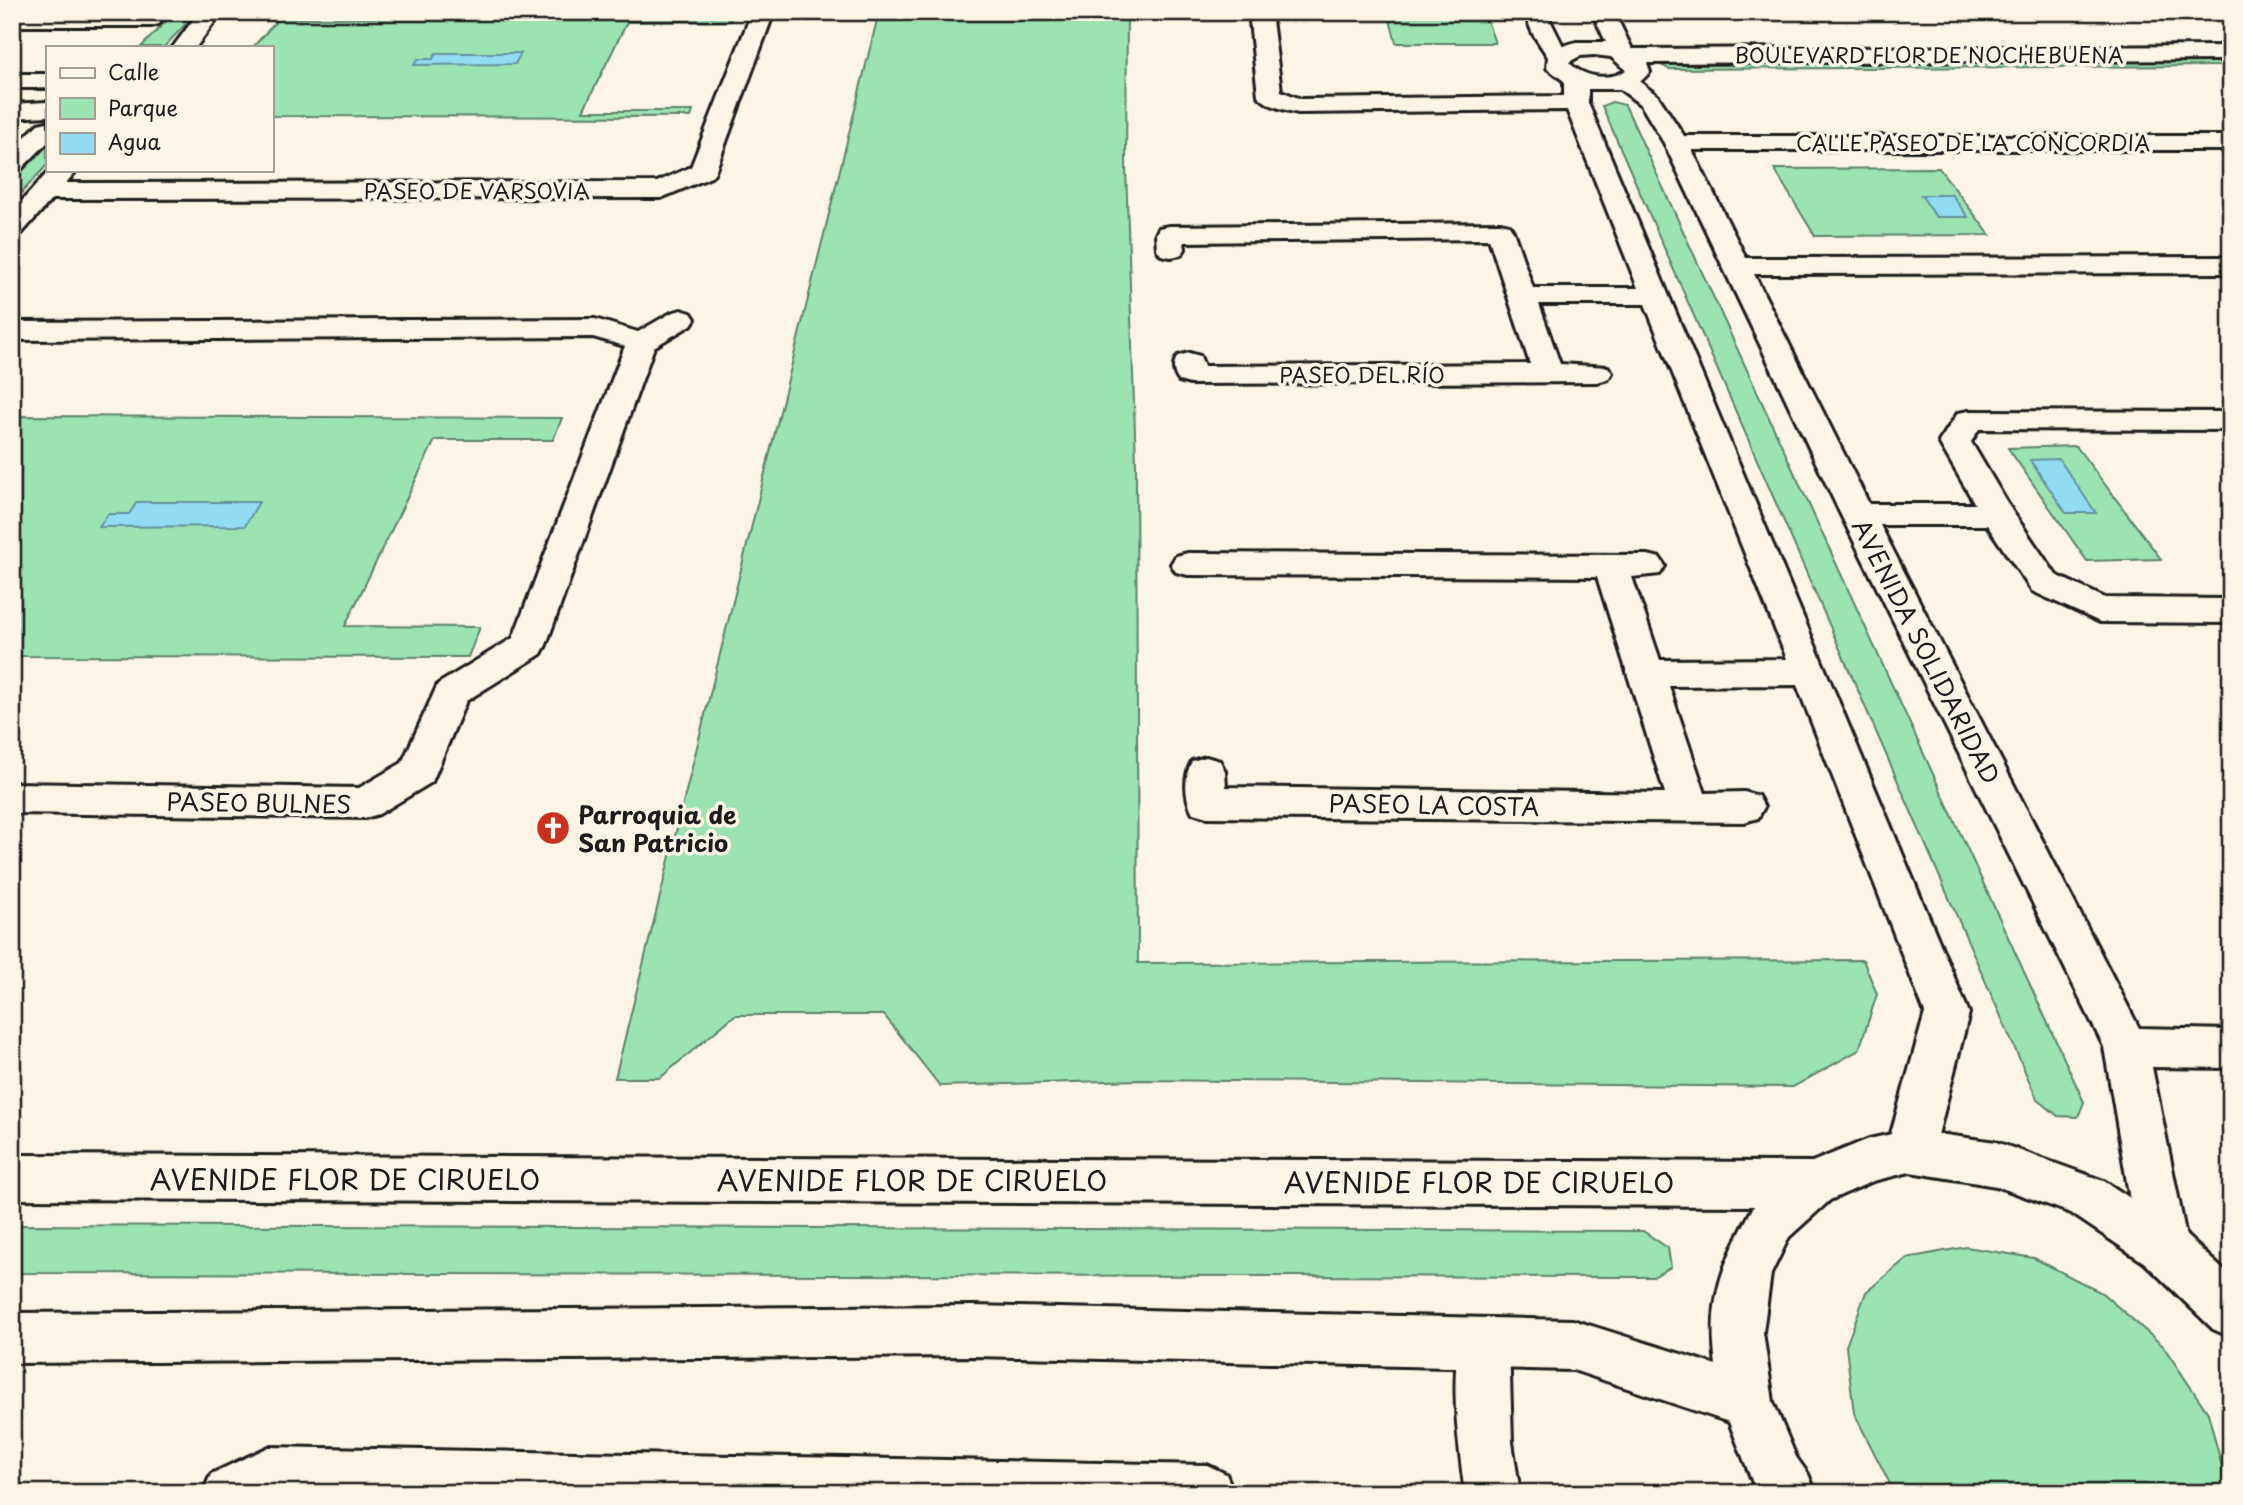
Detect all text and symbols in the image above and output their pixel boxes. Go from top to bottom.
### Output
street label: BOULEVARD FLOR DE NOCHEBUENA [1734,38,2124,70]
legend [46,46,273,172]
text: Calle [108,55,159,87]
text: Parque [108,91,178,123]
text: Agua [108,125,161,157]
street label: CALLE PASEO DE LA CONCORDIA [1796,126,2150,158]
street label: PASEO DE VARSOVIA [364,174,590,206]
street label: PASEO DEL RÍO [1279,358,1445,390]
street label: AVENIDA SOLIDARIDAD [1844,512,2010,790]
street label: PASEO BULNES [166,782,352,822]
street label: PASEO LA COSTA [1328,784,1540,824]
place label: Parroquia de San Patricio [578,796,736,860]
church icon: Parroquia de San Patricio [534,809,572,847]
street label: AVENIDE FLOR DE CIRUELO [150,1157,540,1200]
street label: AVENIDE FLOR DE CIRUELO [717,1158,1107,1201]
street label: AVENIDE FLOR DE CIRUELO [1284,1160,1674,1203]

